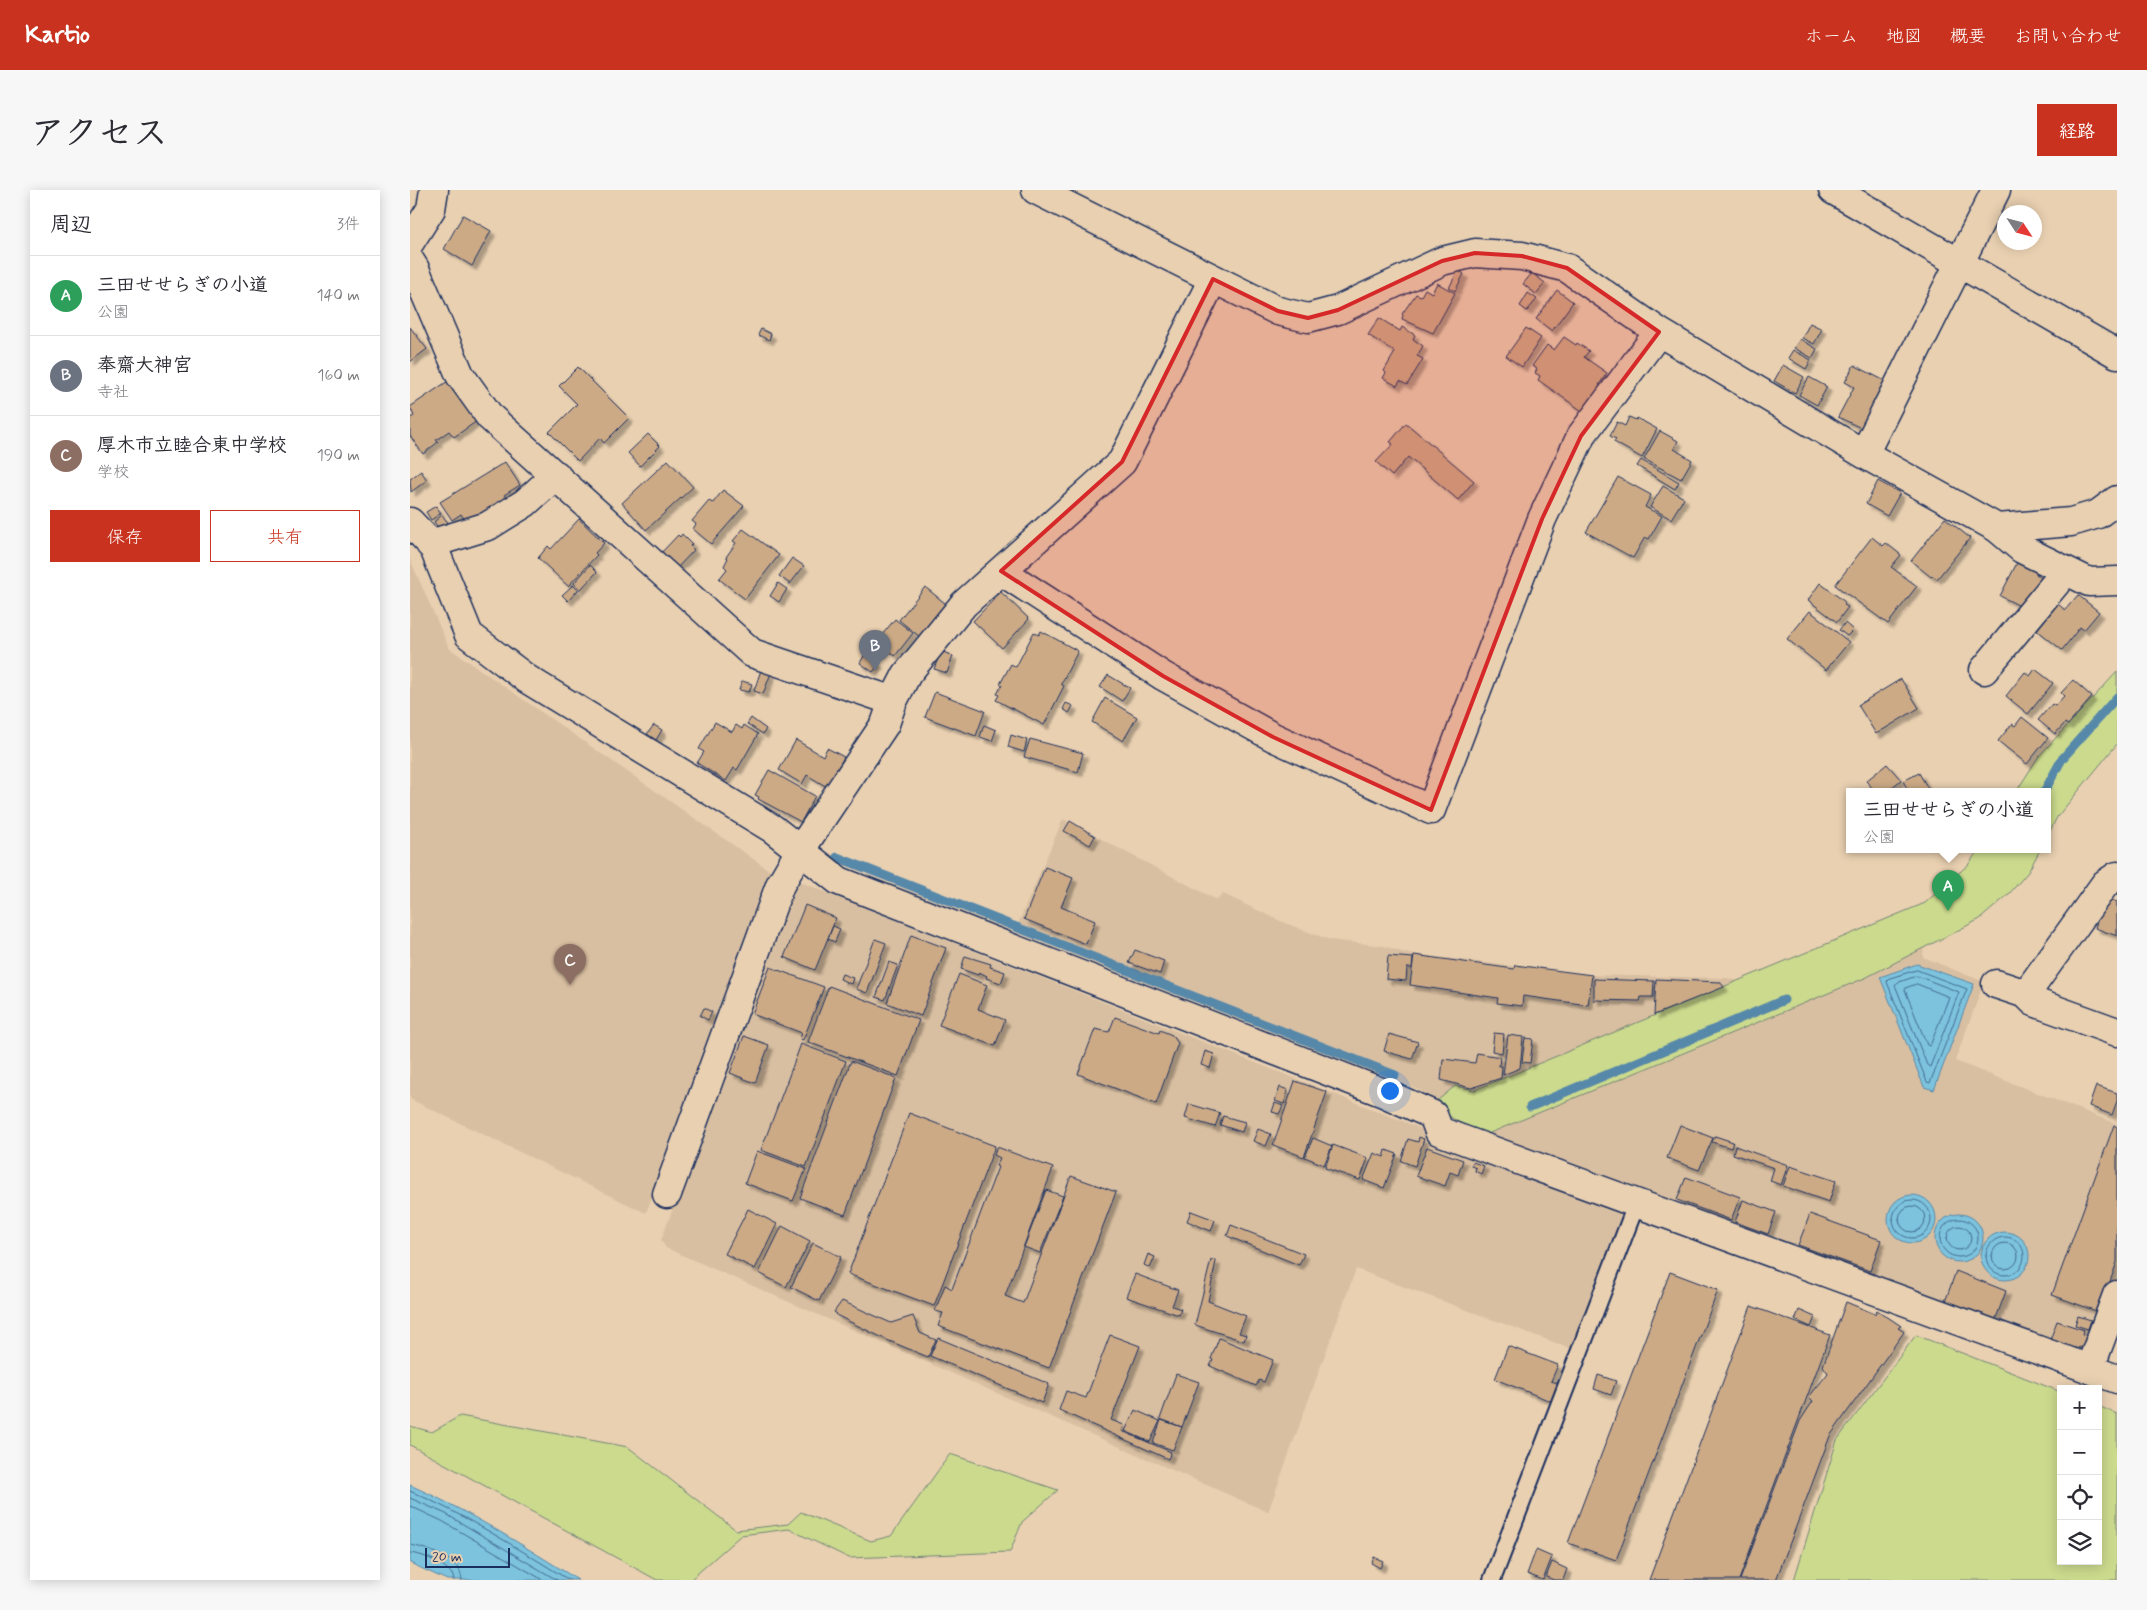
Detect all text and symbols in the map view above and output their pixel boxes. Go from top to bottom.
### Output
text: Kartio [25,20,90,51]
text: ホーム [1805,25,1858,49]
text: 地図 [1886,25,1922,49]
text: 概要 [1950,25,1986,49]
text: お問い合わせ [2014,25,2122,49]
button: 経路 [2037,104,2117,156]
text: アクセス [30,111,168,157]
north arrow [1997,205,2042,250]
text: 周辺 [50,211,92,239]
text: 3件 [337,214,360,235]
text: 三田せせらぎの小道 [97,273,268,298]
text: A [61,285,71,306]
text: 140 m [316,285,360,306]
text: 公園 [97,302,129,323]
text: 奉齋大神宮 [97,353,192,378]
text: B [61,365,71,386]
text: 160 m [317,365,360,386]
text: 寺社 [97,382,129,403]
text: 厚木市立睦合東中学校 [97,433,287,458]
text: C [60,445,72,466]
text: 190 m [317,445,360,466]
text: 学校 [97,462,129,483]
button: 保存 [50,510,200,562]
button: 共有 [210,510,360,562]
pin: B [859,630,891,671]
popup [1846,788,2051,853]
text: 三田せせらぎの小道 [1863,798,2034,823]
text: 公園 [1863,827,1895,848]
pin: A [1932,870,1964,911]
pin: C [554,944,586,985]
your location [1377,1078,1403,1104]
map controls [2057,1385,2102,1565]
button: + [2057,1385,2102,1430]
button: − [2057,1430,2102,1475]
button: locate [2057,1475,2102,1520]
button: layers [2057,1520,2102,1565]
scale bar [425,1545,510,1568]
text: 20 m [432,1548,462,1566]

